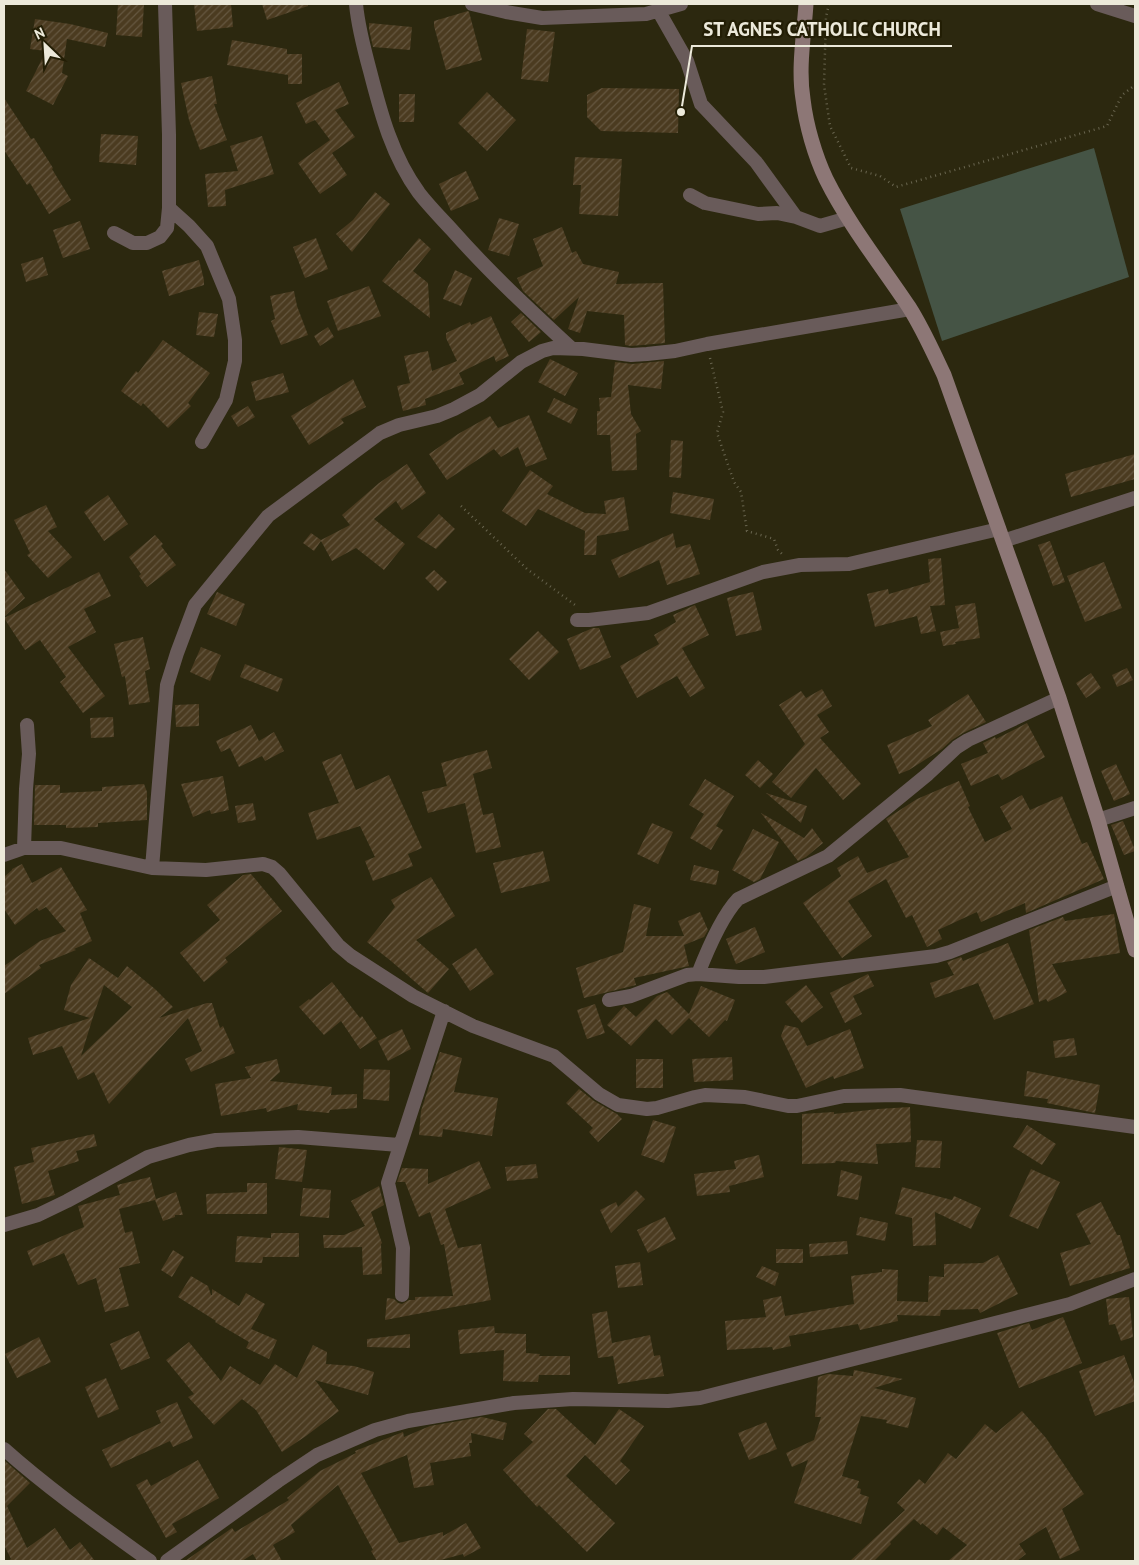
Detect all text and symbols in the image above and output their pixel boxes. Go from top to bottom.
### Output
callout: ST AGNES CATHOLIC CHURCH [692,12,952,46]
text: ST AGNES CATHOLIC CHURCH [703,17,941,41]
north arrow [20,20,70,70]
text: N [32,23,47,43]

